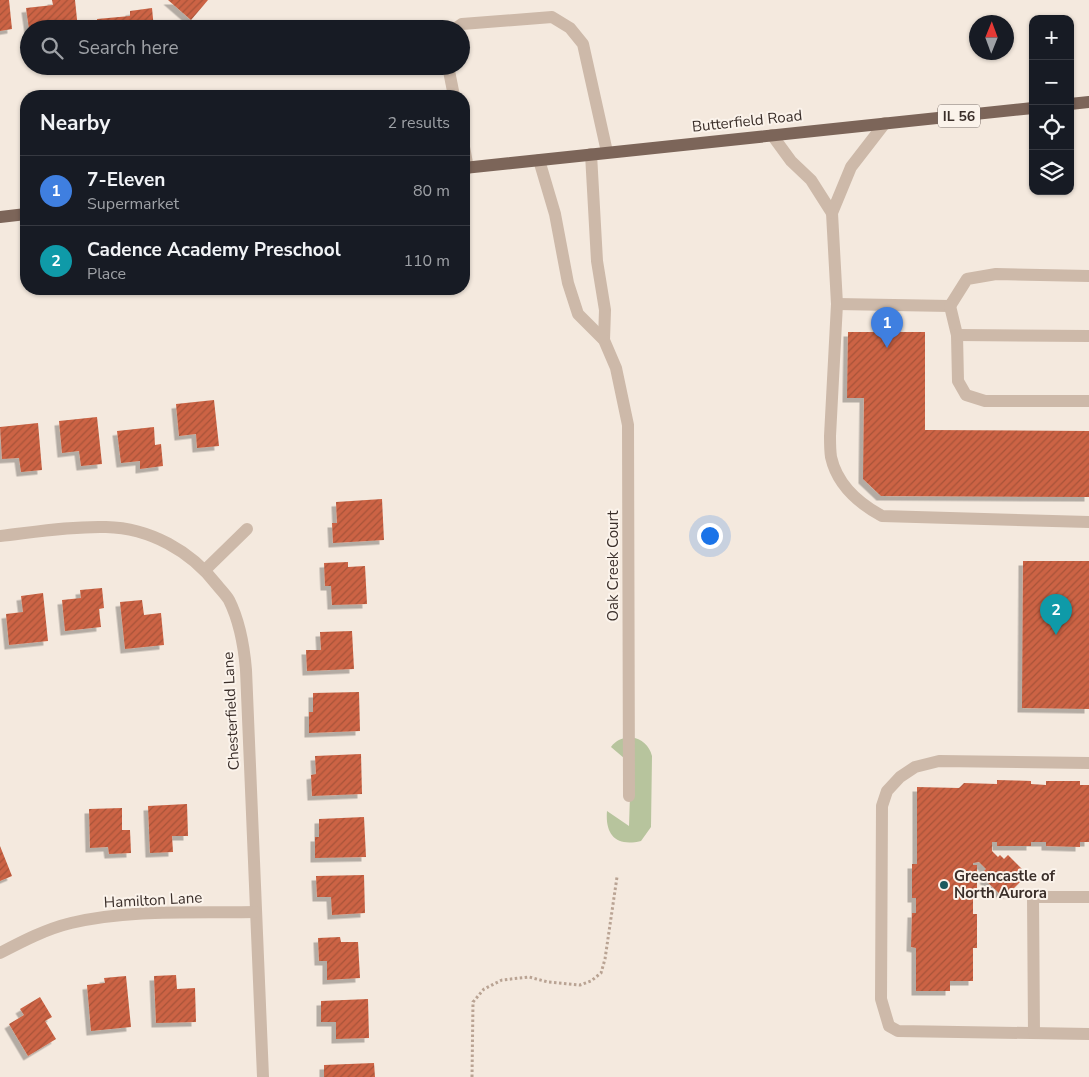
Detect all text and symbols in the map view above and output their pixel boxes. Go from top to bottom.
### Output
north arrow [969,15,1014,60]
map controls [1029,15,1074,195]
button: + [1029,15,1074,60]
search box [20,20,470,75]
icon: search [38,34,66,62]
text: Search here [78,35,179,61]
button: − [1029,60,1074,105]
road number: IL 56 [938,104,980,128]
street label: Butterfield Road [691,105,803,137]
button: locate [1029,105,1074,150]
text: Nearby [40,109,110,137]
text: 2 results [388,112,450,134]
button: layers [1029,150,1074,195]
text: 7-Eleven [87,167,165,193]
text: 1 [51,180,61,202]
text: 80 m [413,180,450,202]
text: Supermarket [87,193,179,215]
text: Cadence Academy Preschool [87,237,341,263]
text: 2 [51,250,61,272]
text: 110 m [403,250,450,272]
text: Place [87,263,126,285]
pin: 1 [871,307,903,348]
street label: Oak Creek Court [603,510,623,621]
your location [697,523,723,549]
pin: 2 [1040,594,1072,635]
street label: Chesterfield Lane [218,651,244,771]
place label: Greencastle of North Aurora [954,866,1056,903]
marker: Greencastle of North Aurora [938,879,950,891]
street label: Hamilton Lane [103,887,203,913]

